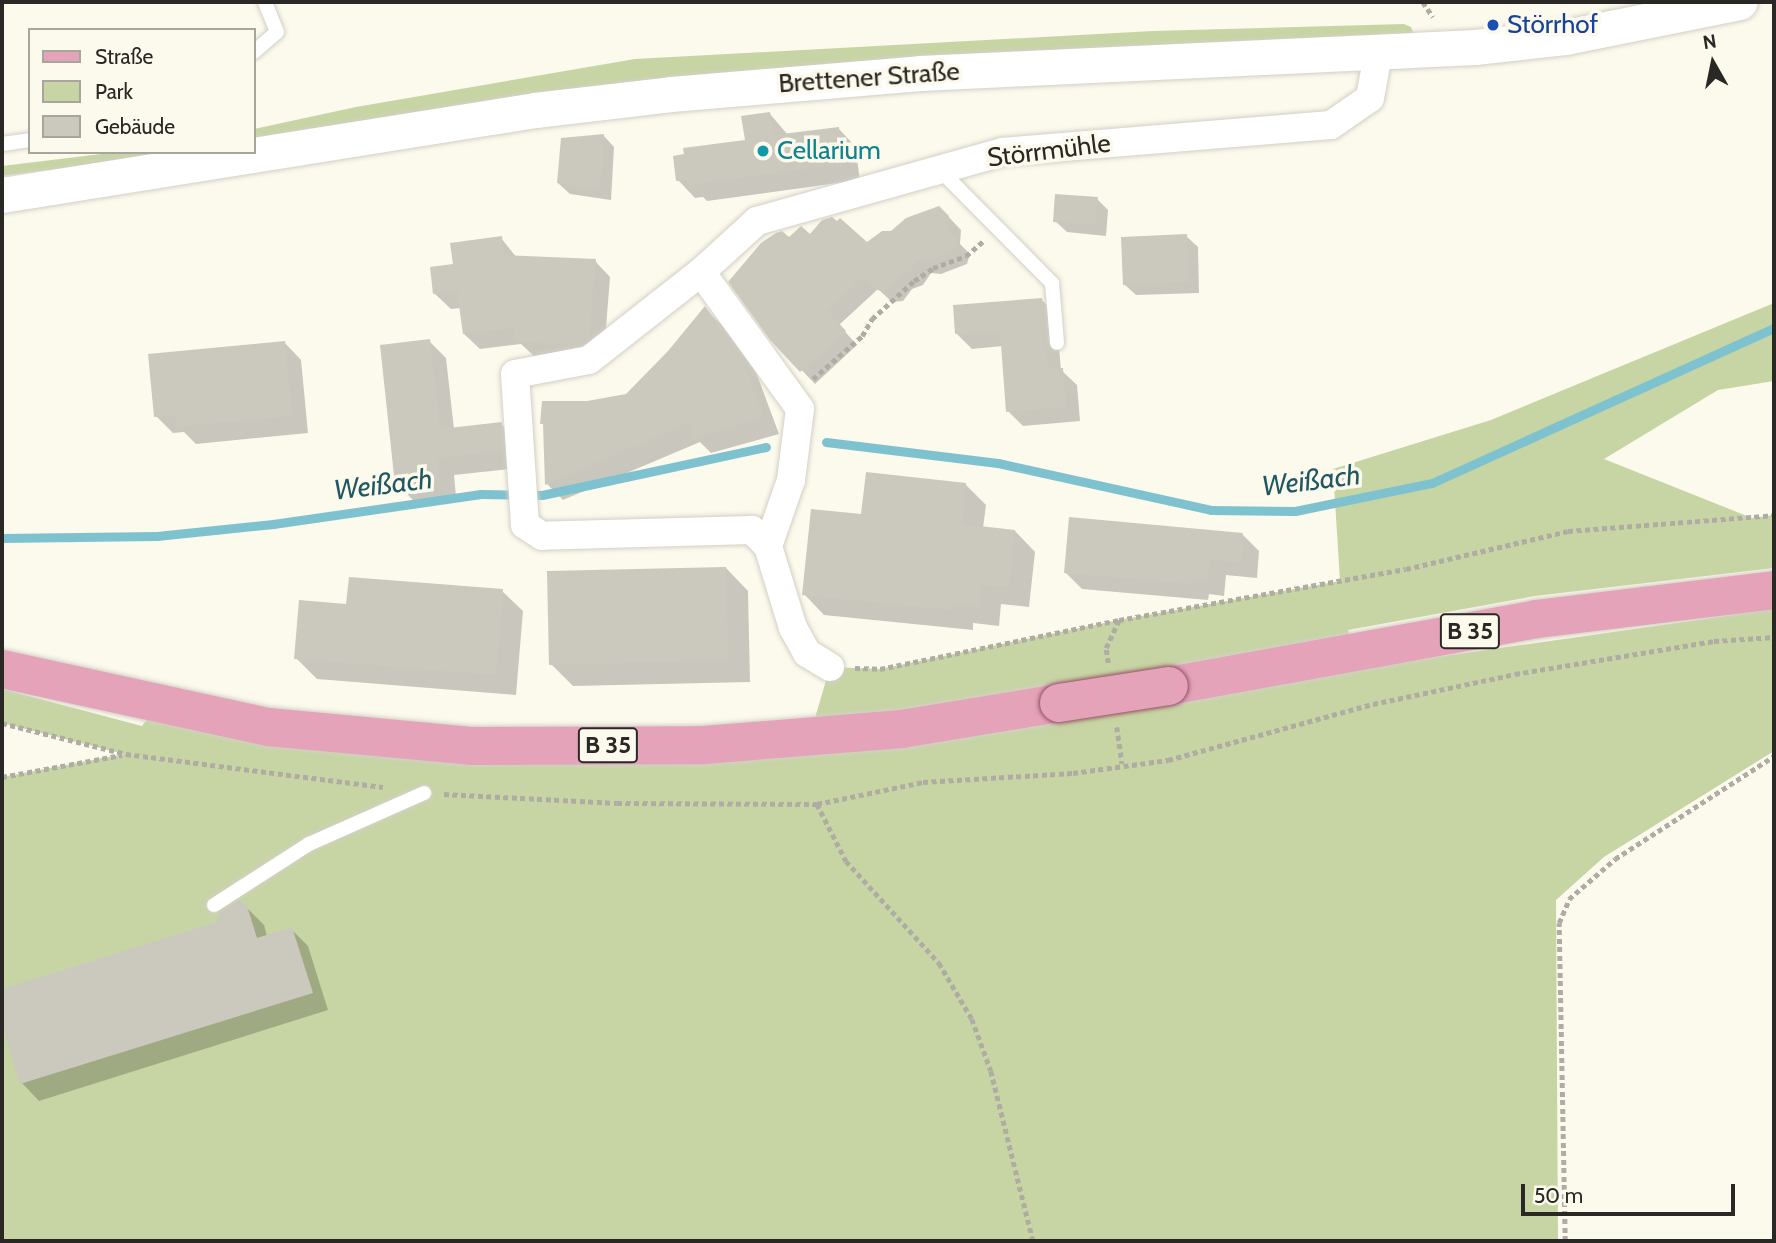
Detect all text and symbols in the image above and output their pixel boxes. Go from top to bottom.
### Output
place label: Störrhof [1507,9,1598,41]
marker: Störrhof [1485,17,1501,33]
legend [28,28,256,154]
north arrow [1678,28,1748,98]
text: N [1701,29,1718,54]
text: Straße [95,44,153,69]
street label: Brettener Straße [777,56,961,100]
text: Park [95,79,133,104]
text: Gebäude [95,114,175,139]
street label: Störrmühle [986,128,1112,174]
place label: Cellarium [777,135,881,167]
marker: Cellarium [755,143,771,159]
water label: Weißach [1260,457,1362,503]
water label: Weißach [332,461,434,507]
road number: B 35 [1438,610,1502,652]
road number: B 35 [576,724,640,766]
scale bar [1524,1170,1738,1214]
text: 50 m [1534,1183,1583,1208]

